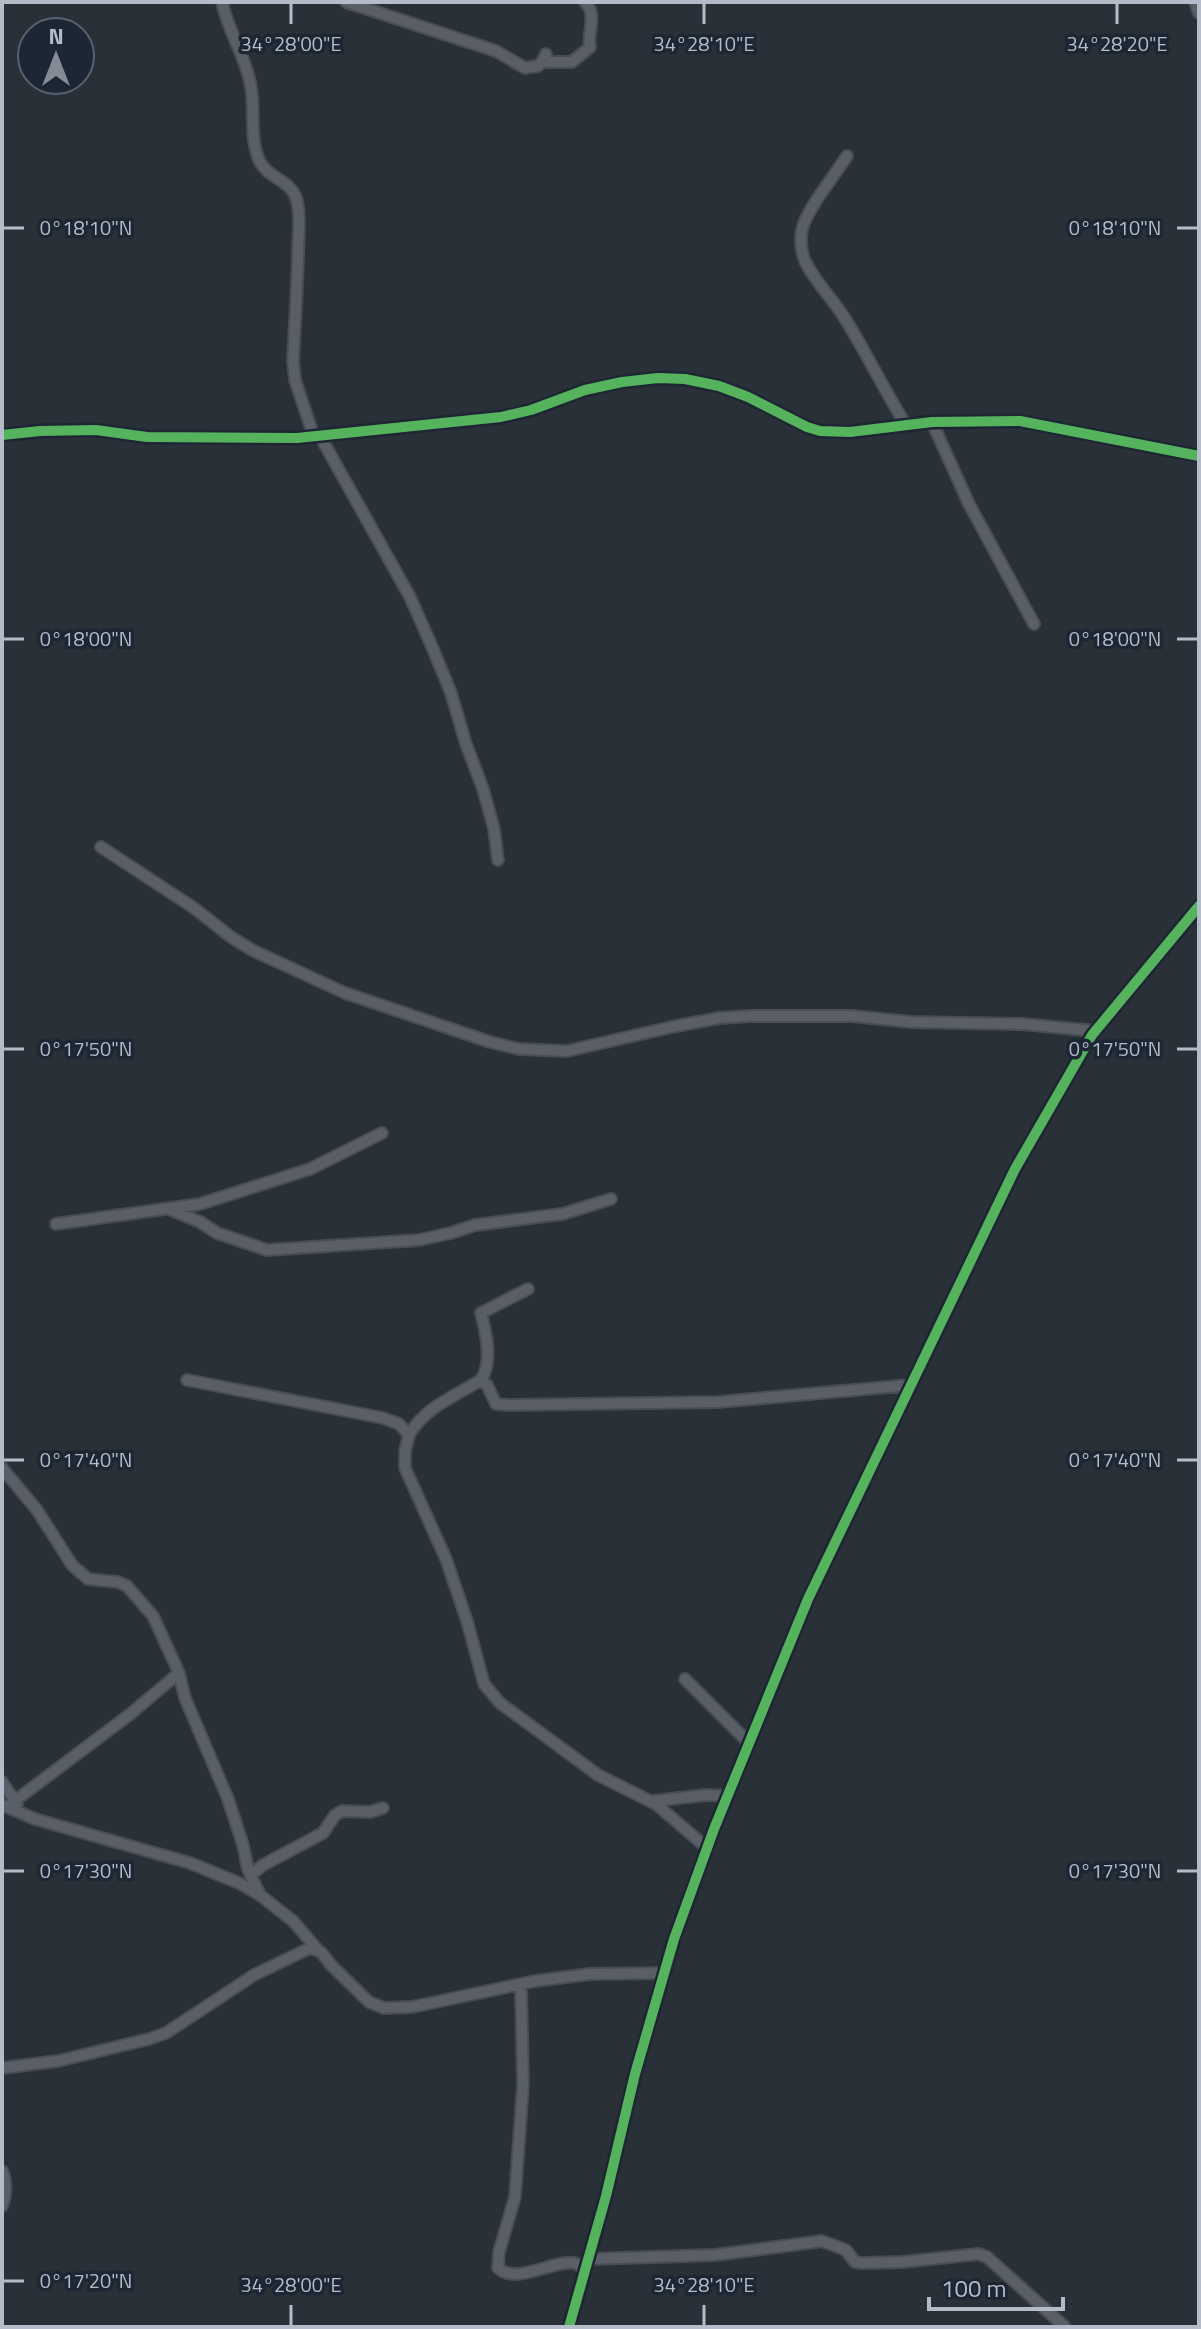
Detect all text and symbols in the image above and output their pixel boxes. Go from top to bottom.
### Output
north arrow [16,16,96,96]
text: N [48,19,64,53]
text: 34°28'00"E [240,28,342,59]
text: 34°28'10"E [653,28,755,59]
text: 34°28'20"E [1066,28,1168,59]
text: 0°18'10"N [40,212,132,243]
text: 0°18'10"N [1069,212,1161,243]
text: 0°18'00"N [40,623,132,654]
text: 0°18'00"N [1069,623,1161,654]
text: 0°17'50"N [40,1033,132,1064]
text: 0°17'50"N [1069,1033,1161,1064]
text: 0°17'40"N [40,1444,132,1475]
text: 0°17'40"N [1069,1444,1161,1475]
text: 0°17'30"N [40,1855,132,1886]
text: 0°17'30"N [1069,1855,1161,1886]
scale bar [929,2261,1063,2311]
text: 0°17'20"N [40,2265,132,2296]
text: 34°28'00"E [240,2269,342,2300]
text: 34°28'10"E [653,2269,755,2300]
text: 100 m [941,2270,1007,2306]

